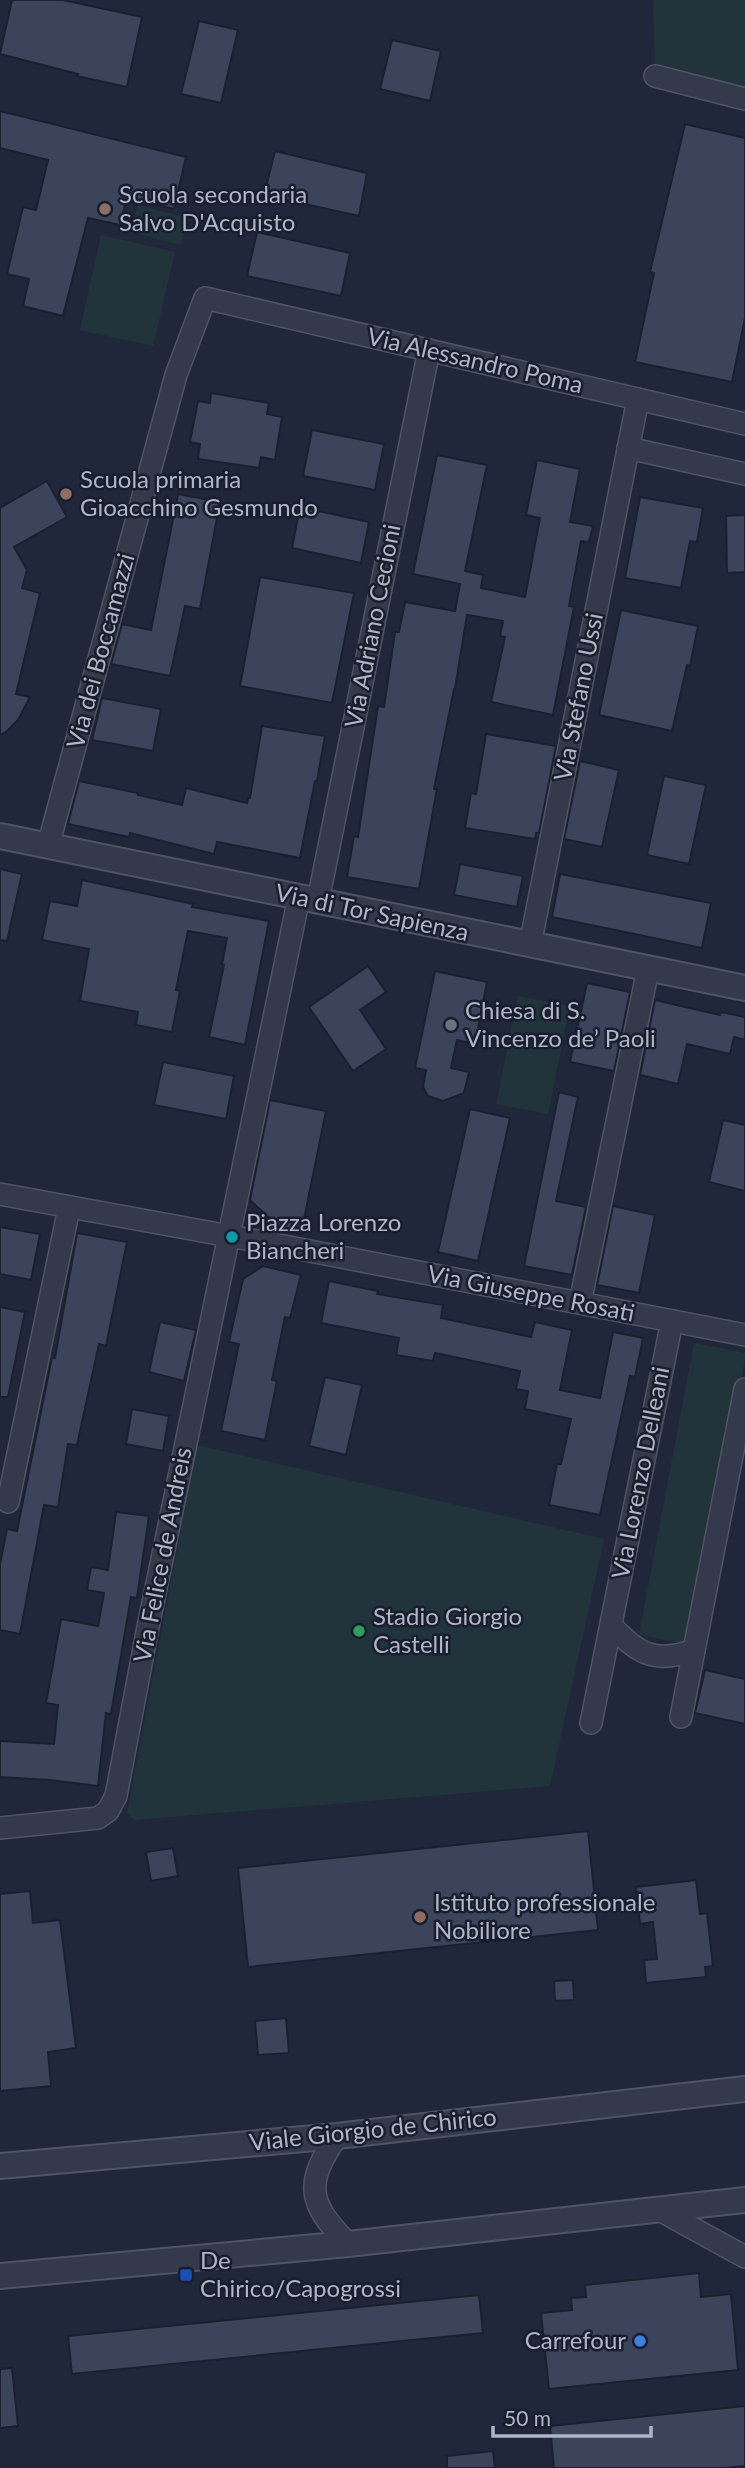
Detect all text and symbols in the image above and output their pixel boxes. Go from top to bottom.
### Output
place label: Scuola secondaria Salvo D'Acquisto [119,179,307,236]
marker: Scuola secondaria Salvo D'Acquisto [97,201,113,217]
street label: Via Alessandro Poma [365,321,586,398]
place label: Scuola primaria Gioacchino Gesmundo [80,464,318,521]
marker: Scuola primaria Gioacchino Gesmundo [58,486,74,502]
street label: Via Adriano Cecioni [338,521,405,730]
street label: Via dei Boccamazzi [60,550,140,751]
street label: Via Stefano Ussi [547,610,608,783]
street label: Via di Tor Sapienza [273,877,472,946]
place label: Chiesa di S. Vincenzo de’ Paoli [465,995,656,1052]
marker: Chiesa di S. Vincenzo de’ Paoli [443,1017,459,1033]
place label: Piazza Lorenzo Biancheri [246,1207,401,1264]
marker: Piazza Lorenzo Biancheri [224,1229,240,1245]
street label: Via Giuseppe Rosati [425,1258,637,1327]
street label: Via Lorenzo Delleani [605,1364,674,1581]
street label: Via Felice de Andreis [126,1445,197,1665]
place label: Stadio Giorgio Castelli [373,1601,522,1658]
marker: Stadio Giorgio Castelli [351,1623,367,1639]
place label: Istituto professionale Nobiliore [434,1887,655,1944]
marker: Istituto professionale Nobiliore [412,1909,428,1925]
street label: Viale Giorgio de Chirico [248,2101,498,2156]
place label: De Chirico/Capogrossi [200,2245,401,2302]
marker: De Chirico/Capogrossi [178,2267,194,2283]
place label: Carrefour [525,2325,626,2354]
marker: Carrefour [632,2333,648,2349]
scale bar [493,2394,650,2438]
text: 50 m [504,2405,551,2430]

